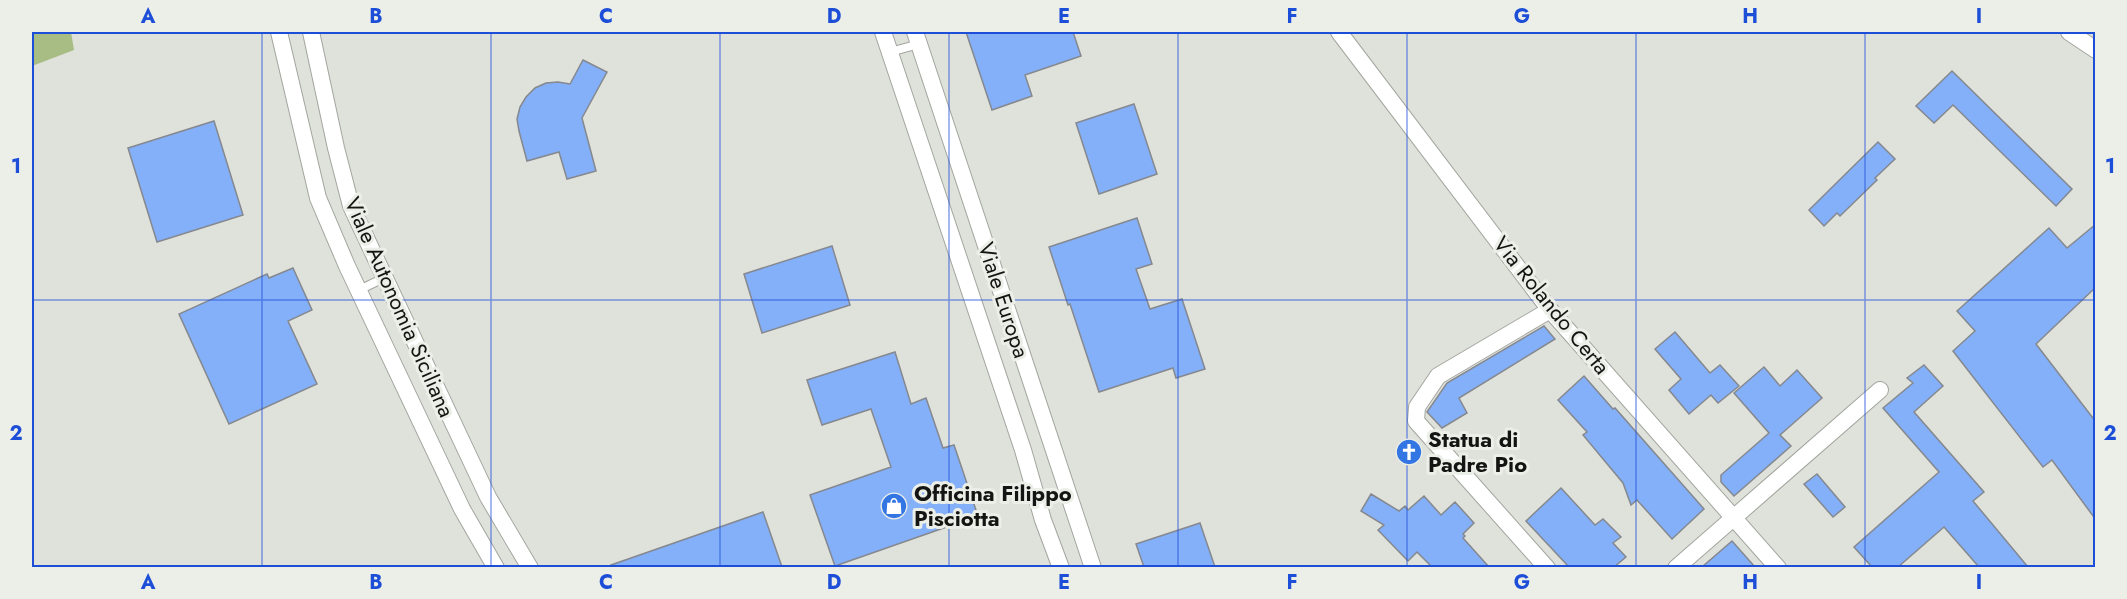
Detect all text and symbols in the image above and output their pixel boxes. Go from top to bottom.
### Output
text: A [140,2,156,31]
text: B [369,2,383,31]
text: C [599,2,613,31]
text: D [827,2,841,31]
text: E [1058,2,1070,31]
text: F [1286,2,1298,31]
text: G [1514,2,1530,31]
text: H [1742,2,1758,31]
text: I [1976,2,1982,31]
text: 1 [11,152,21,181]
text: 1 [2105,152,2115,181]
street label: Viale Autonomia Siciliana [337,192,463,422]
street label: Via Rolando Certa [1486,229,1618,381]
street label: Viale Europa [970,238,1038,362]
text: 2 [9,419,23,448]
text: 2 [2103,419,2117,448]
place label: Statua di Padre Pio [1428,423,1527,480]
church icon: Statua di Padre Pio [1394,437,1424,467]
place label: Officina Filippo Pisciotta [914,477,1072,534]
shop icon: Officina Filippo Pisciotta [879,491,909,521]
text: A [140,568,156,597]
text: B [369,568,383,597]
text: C [599,568,613,597]
text: D [827,568,841,597]
text: E [1058,568,1070,597]
text: F [1286,568,1298,597]
text: G [1514,568,1530,597]
text: H [1742,568,1758,597]
text: I [1976,568,1982,597]

